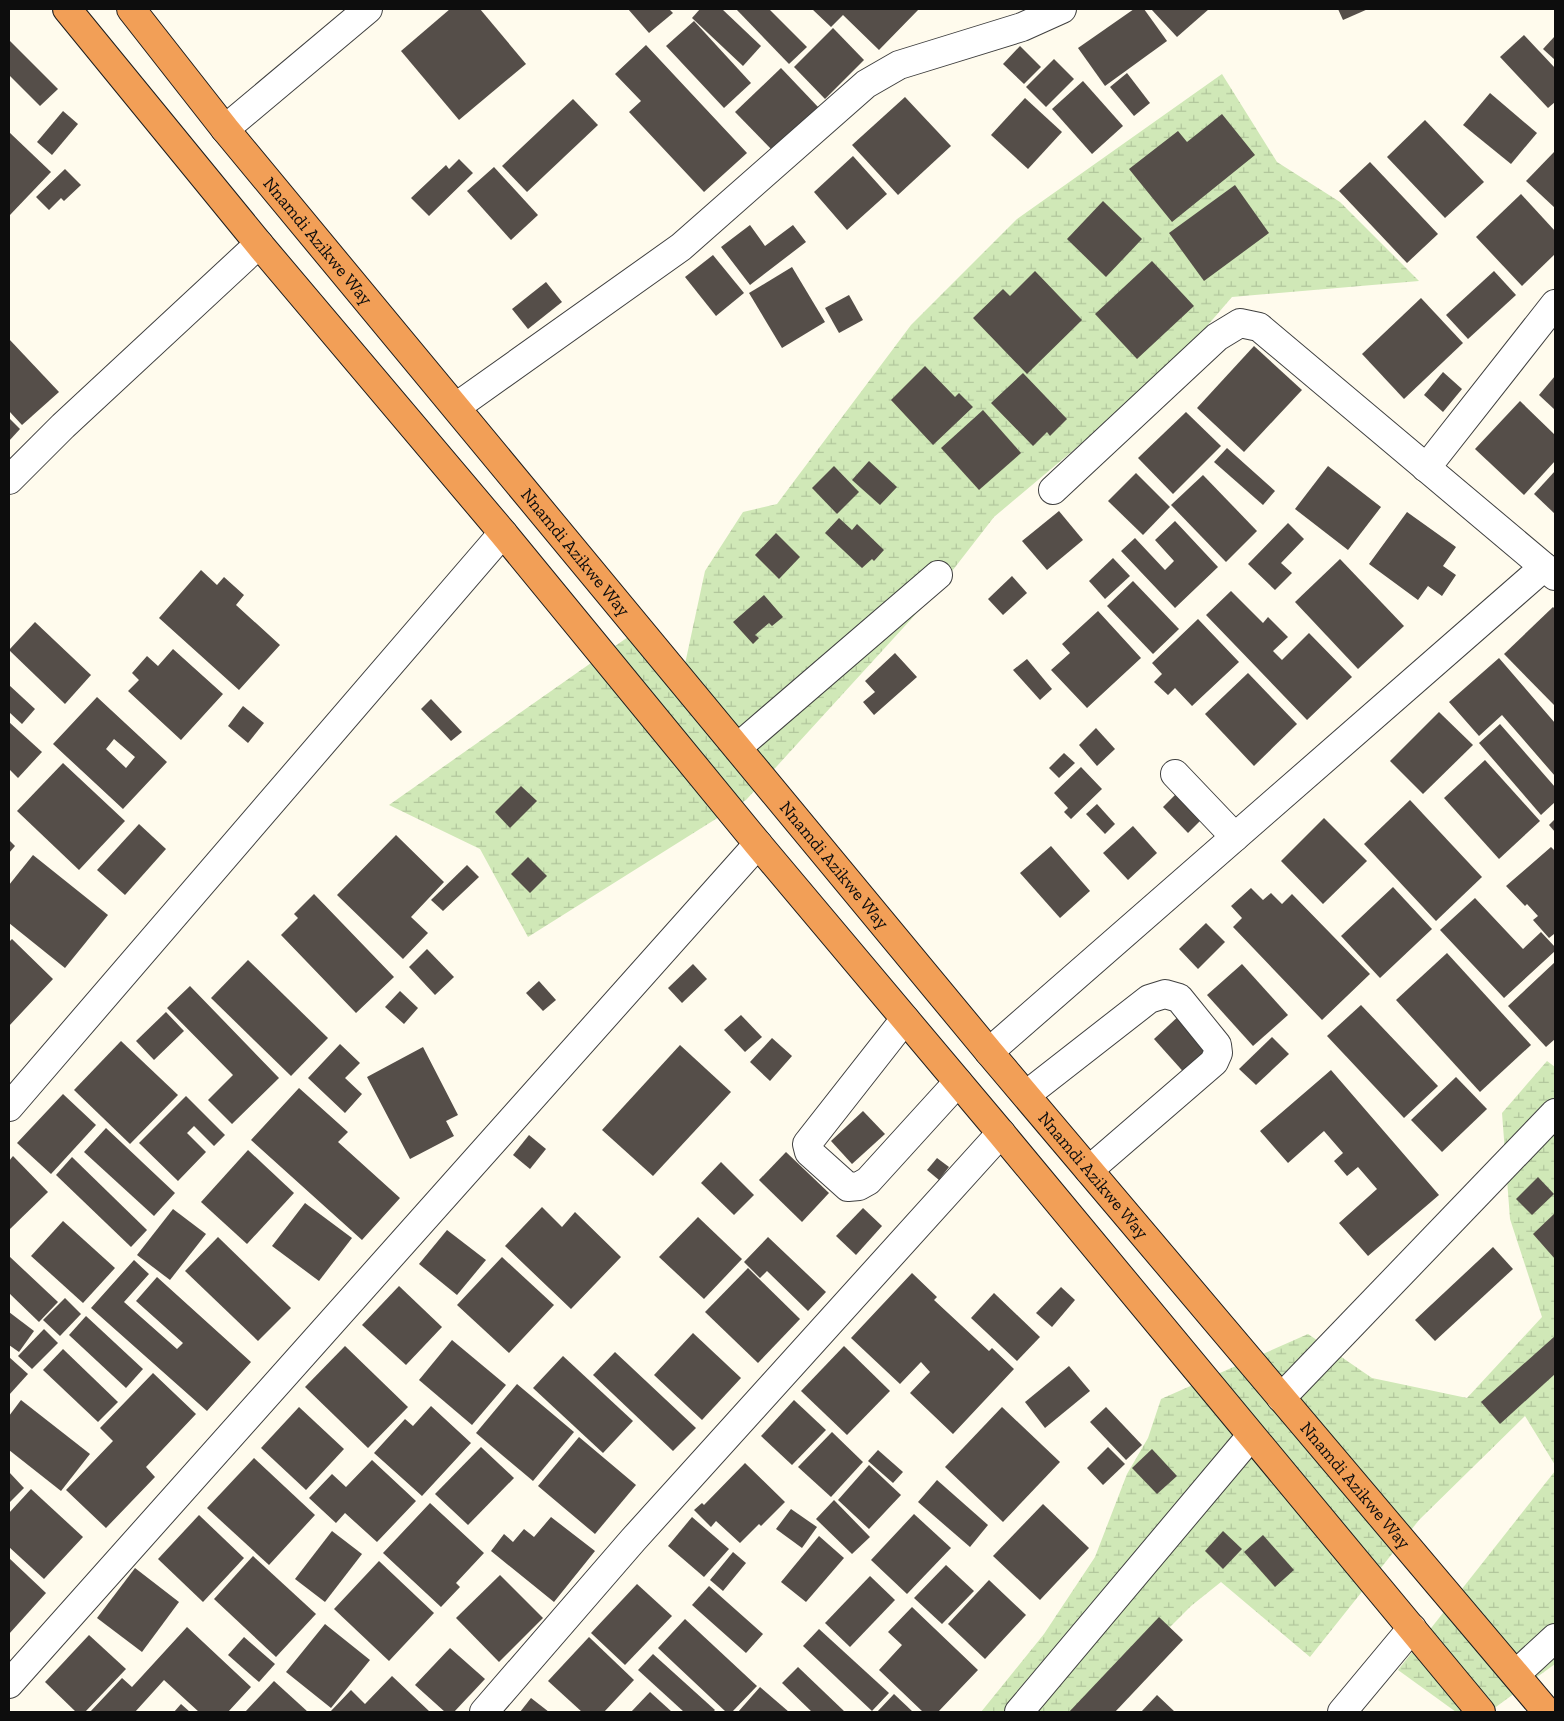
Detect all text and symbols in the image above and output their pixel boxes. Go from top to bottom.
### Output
street label: Nnamdi Azikwe Way [258,173,378,310]
street label: Nnamdi Azikwe Way [516,484,635,621]
street label: Nnamdi Azikwe Way [775,797,894,934]
street label: Nnamdi Azikwe Way [1033,1107,1154,1244]
street label: Nnamdi Azikwe Way [1295,1417,1416,1554]

